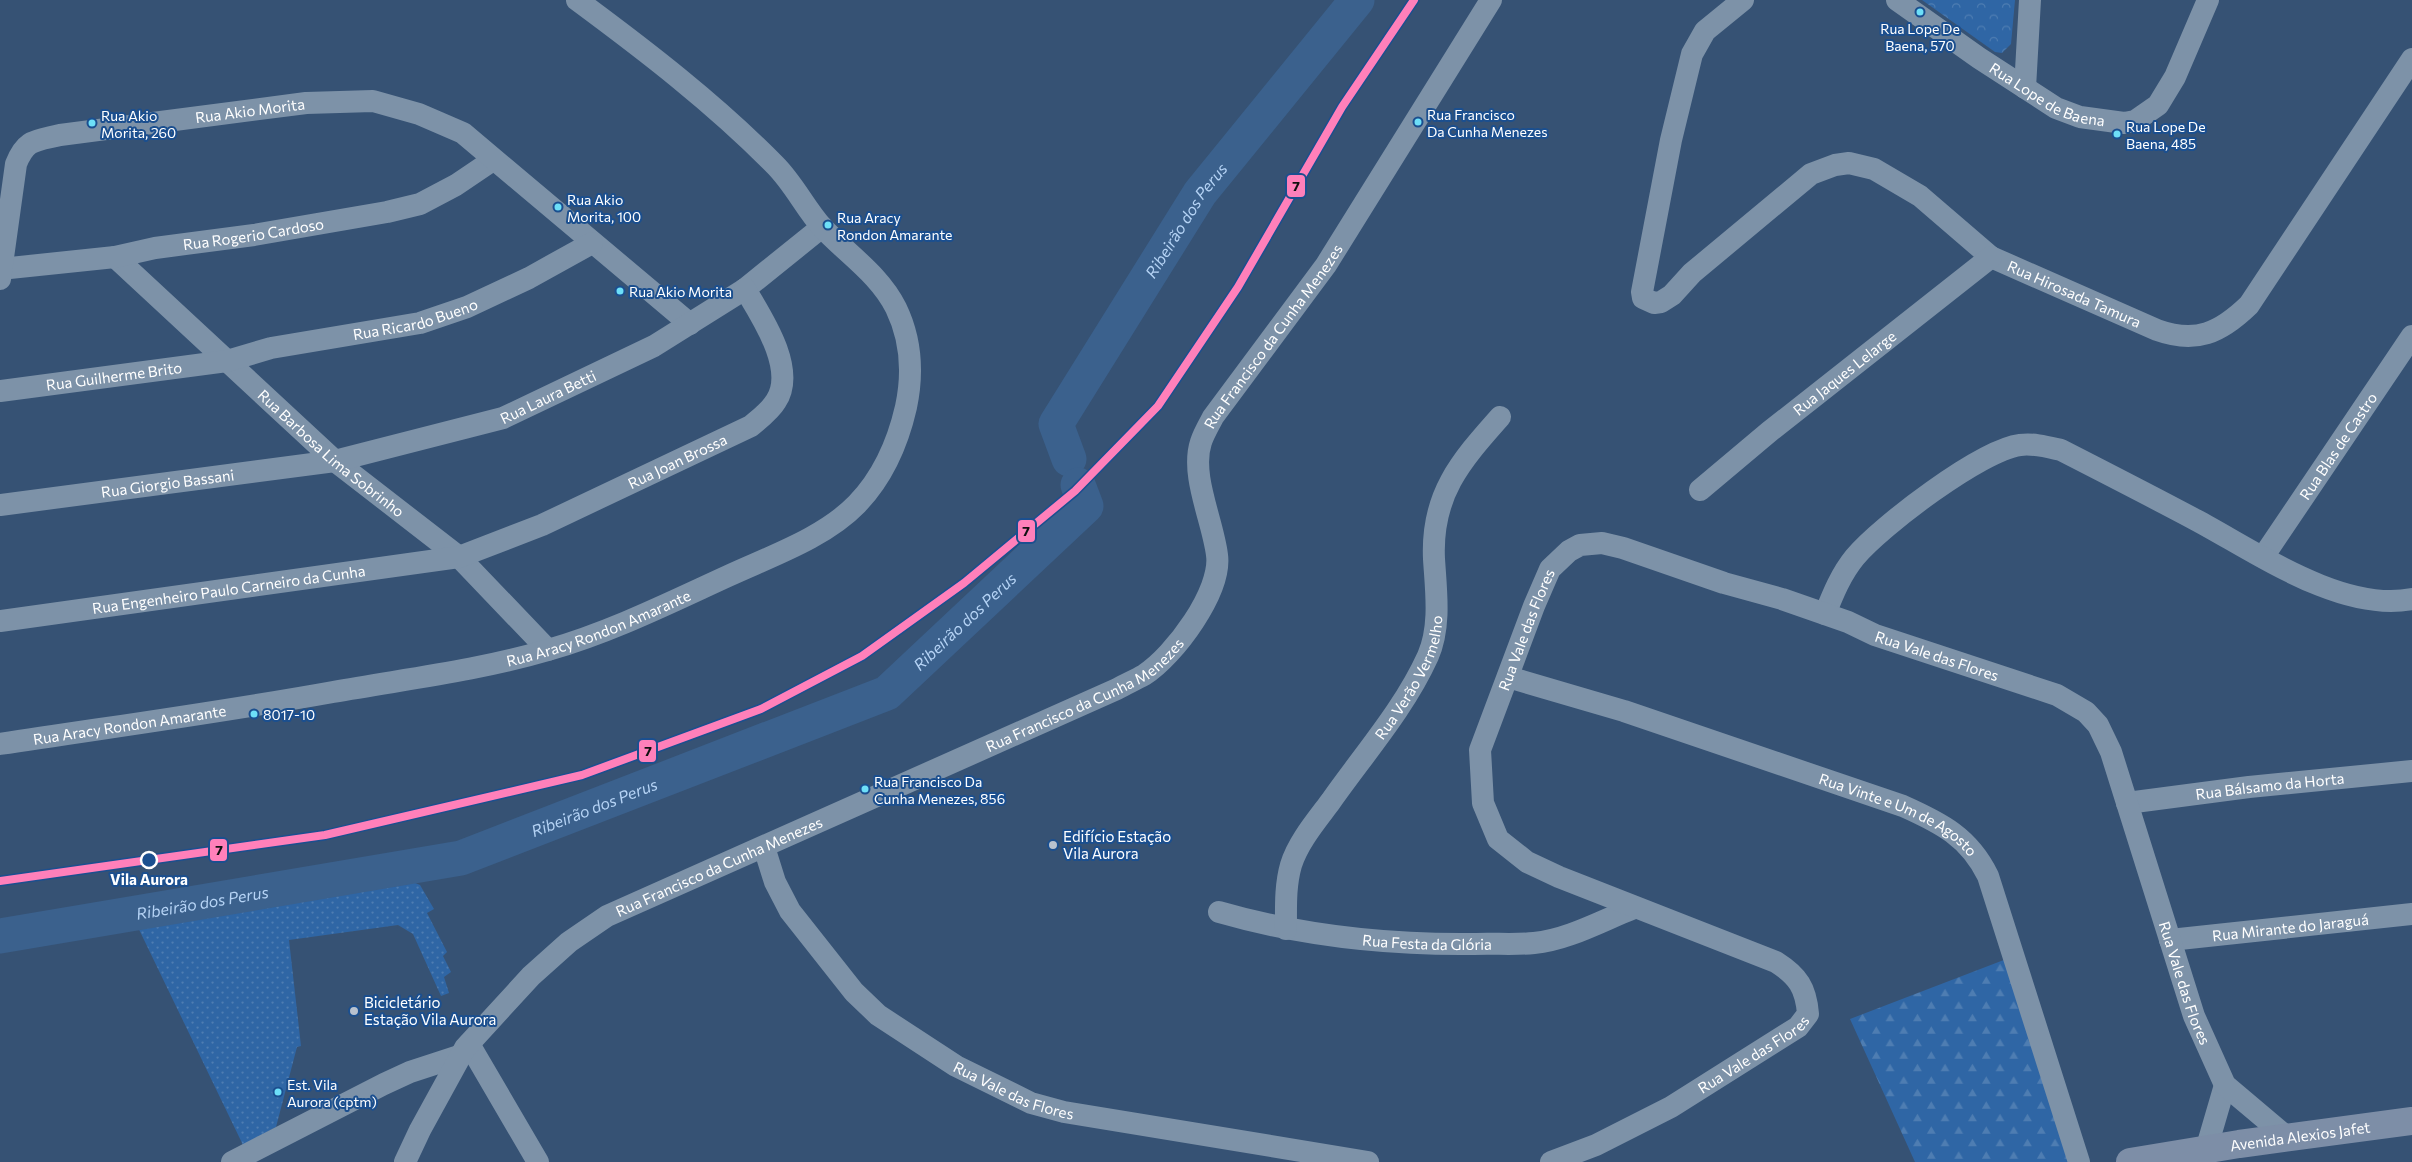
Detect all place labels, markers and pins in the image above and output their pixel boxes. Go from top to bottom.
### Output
marker: Rua Lope De Baena, 570 [1915,7,1925,17]
place label: Rua Lope De Baena, 570 [1880,20,1960,54]
place label: Rua Francisco Da Cunha Menezes [1427,106,1548,140]
place label: Rua Akio Morita, 260 [101,107,176,141]
marker: Rua Francisco Da Cunha Menezes [1413,117,1423,127]
marker: Rua Akio Morita, 260 [87,118,97,128]
place label: Rua Lope De Baena, 485 [2126,118,2206,152]
marker: Rua Lope De Baena, 485 [2112,129,2122,139]
place label: Rua Akio Morita, 100 [567,191,641,225]
marker: Rua Akio Morita, 100 [553,202,563,212]
place label: Rua Aracy Rondon Amarante [837,209,952,243]
marker: Rua Aracy Rondon Amarante [823,220,833,230]
place label: Rua Akio Morita [629,283,732,300]
marker: Rua Akio Morita [615,286,625,296]
place label: 8017-10 [263,706,315,723]
marker: 8017-10 [249,709,259,719]
place label: Rua Francisco Da Cunha Menezes, 856 [874,773,1005,807]
marker: Rua Francisco Da Cunha Menezes, 856 [860,784,870,794]
place label: Edifício Estação Vila Aurora [1063,827,1171,862]
marker: Edifício Estação Vila Aurora [1047,839,1059,851]
marker: Vila Aurora [140,851,158,869]
place label: Vila Aurora [110,870,188,888]
place label: Bicicletário Estação Vila Aurora [364,993,496,1028]
marker: Bicicletário Estação Vila Aurora [348,1005,360,1017]
place label: Est. Vila Aurora (cptm) [287,1076,377,1110]
marker: Est. Vila Aurora (cptm) [273,1087,283,1097]

